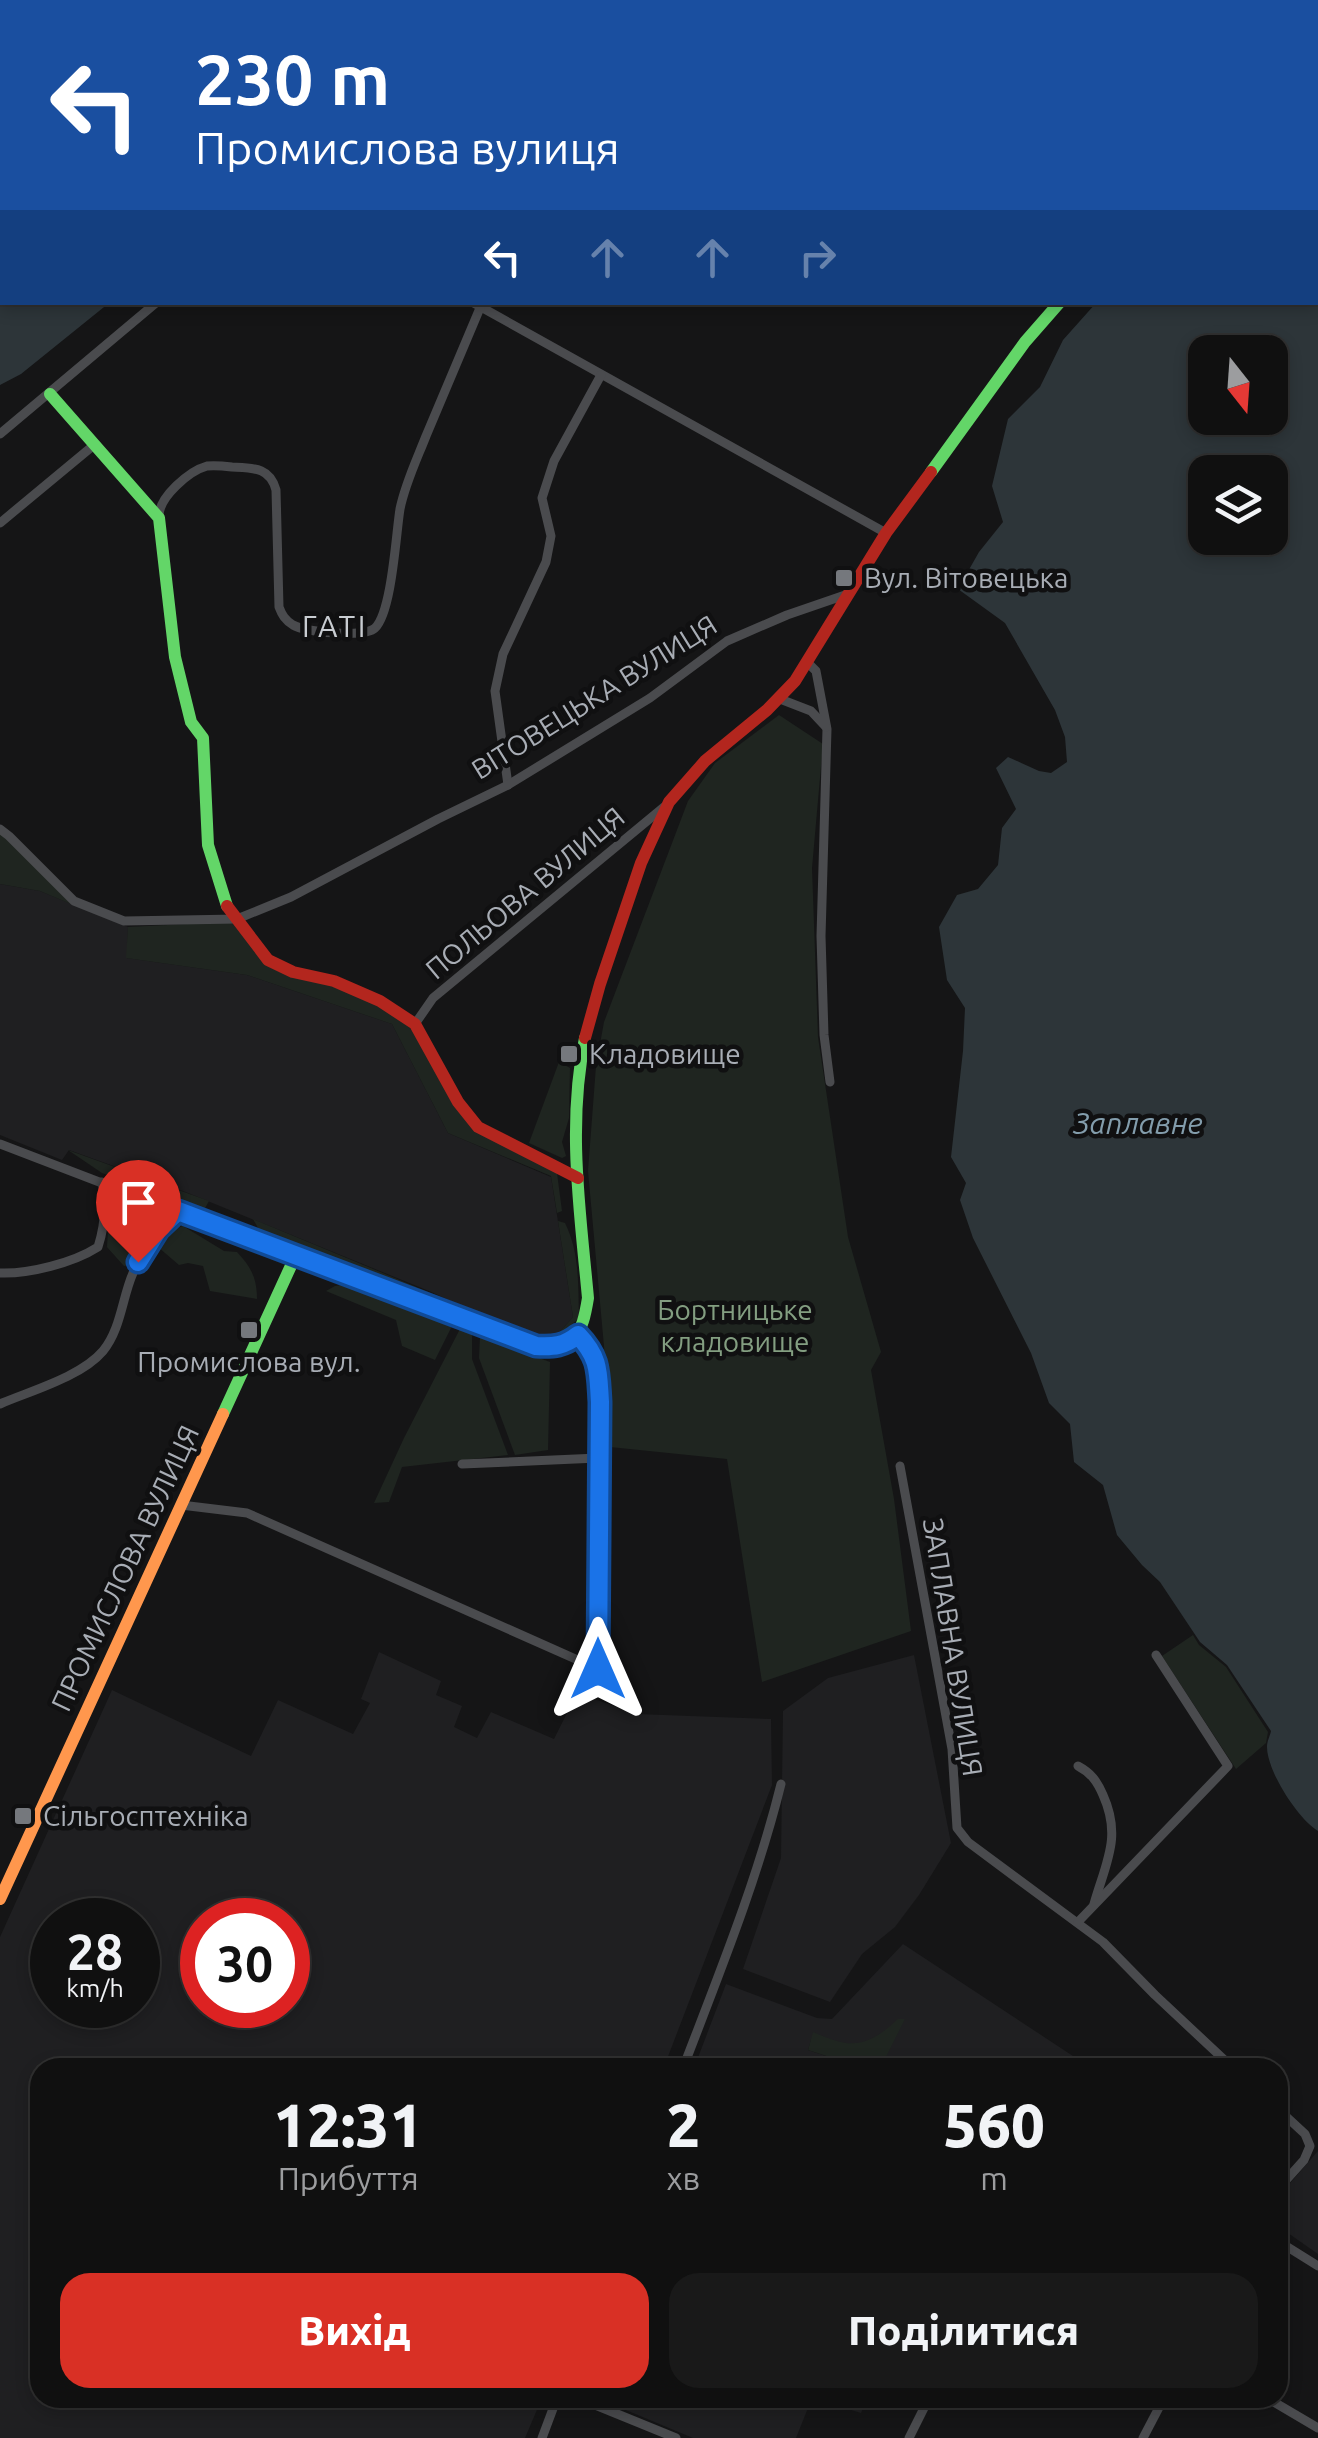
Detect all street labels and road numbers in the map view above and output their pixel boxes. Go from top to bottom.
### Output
street label: ВІТОВЕЦЬКА ВУЛИЦЯ [466,609,722,785]
street label: ПОЛЬОВА ВУЛИЦЯ [419,801,630,985]
street label: ПРОМИСЛОВА ВУЛИЦЯ [45,1420,204,1716]
street label: ЗАПЛАВНА ВУЛИЦЯ [918,1516,989,1778]

